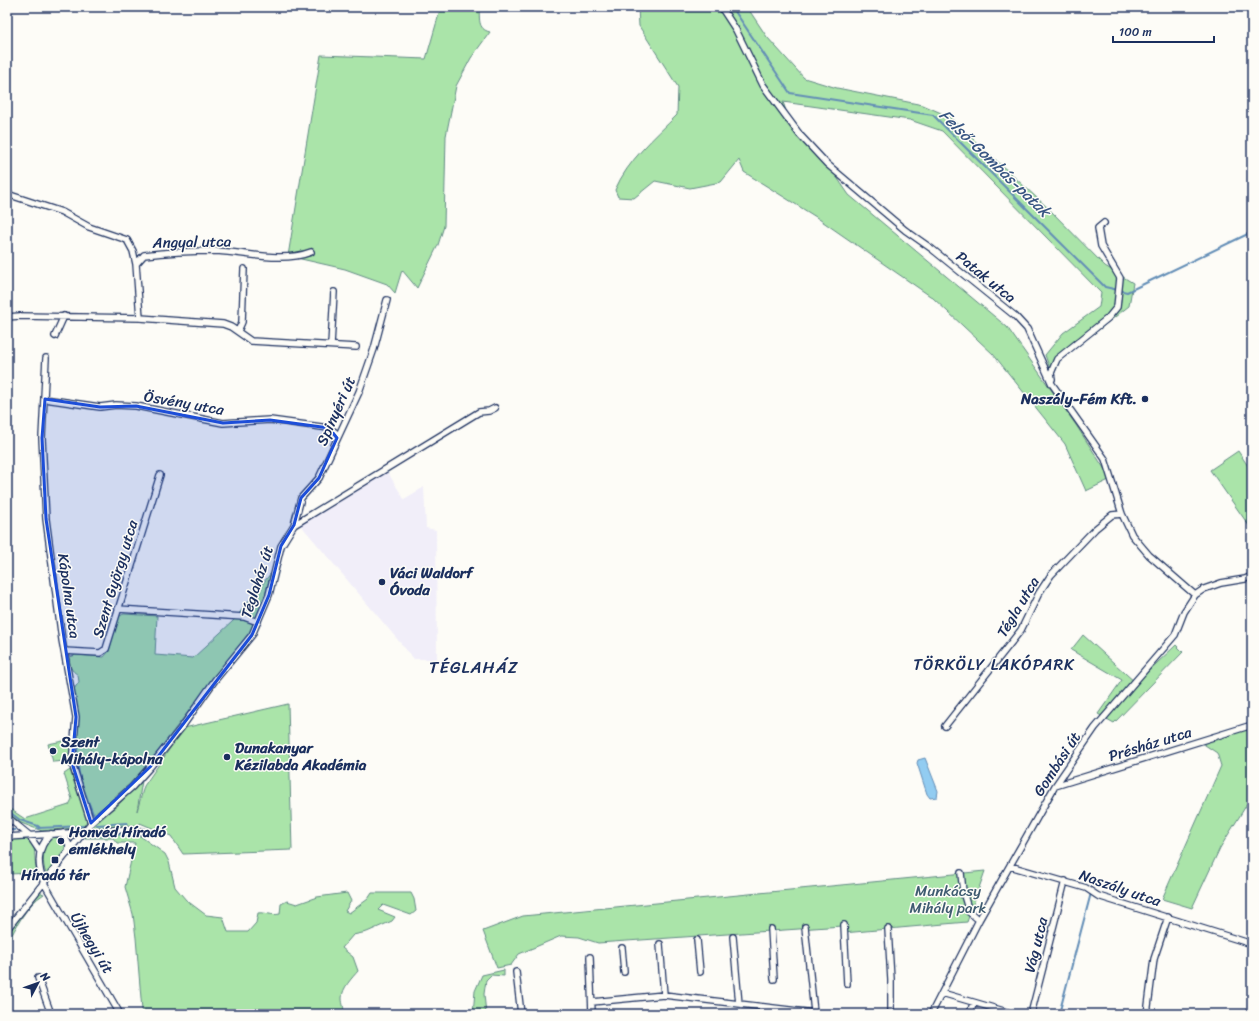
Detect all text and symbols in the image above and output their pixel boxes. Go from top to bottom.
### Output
scale bar [1113,18,1214,44]
text: 100 m [1119,21,1152,43]
water label: Felső-Gombás-patak [932,102,1060,226]
street label: Angyal utca [152,228,232,256]
street label: Patak utca [950,244,1022,310]
street label: Spinyéri út [309,372,363,450]
street label: Ösvény utca [142,383,226,423]
place label: Naszály-Fém Kft. [1020,386,1137,412]
marker: Naszály-Fém Kft. [1140,394,1150,404]
street label: Szent György utca [85,516,145,641]
street label: Téglaház út [233,542,281,622]
street label: Kápolna utca [50,552,88,641]
place label: Váci Waldorf Óvoda [389,560,475,603]
street label: Tégla utca [990,571,1047,642]
marker: Váci Waldorf Óvoda [377,577,387,587]
district label: TÖRKÖLY LAKÓPARK [913,650,1075,679]
district label: TÉGLAHÁZ [429,652,519,682]
street label: Présház utca [1105,719,1195,769]
street label: Gombási út [1026,726,1088,802]
place label: Szent Mihály-kápolna [60,729,163,772]
place label: Dunakanyar Kézilabda Akadémia [234,735,367,778]
marker: Szent Mihály-kápolna [48,746,58,756]
marker: Dunakanyar Kézilabda Akadémia [222,752,232,762]
place label: Honvéd Híradó emlékhely [68,819,166,862]
marker: Honvéd Híradó emlékhely [56,836,66,846]
marker: Híradó tér [50,855,60,865]
place label: Híradó tér [20,862,91,888]
street label: Naszály utca [1076,862,1165,914]
park label: Munkácsy Mihály park [909,878,987,921]
street label: Újhegyi út [63,907,121,979]
street label: Vág utca [1017,914,1056,976]
north arrow [18,963,58,1003]
text: N [35,967,55,986]

